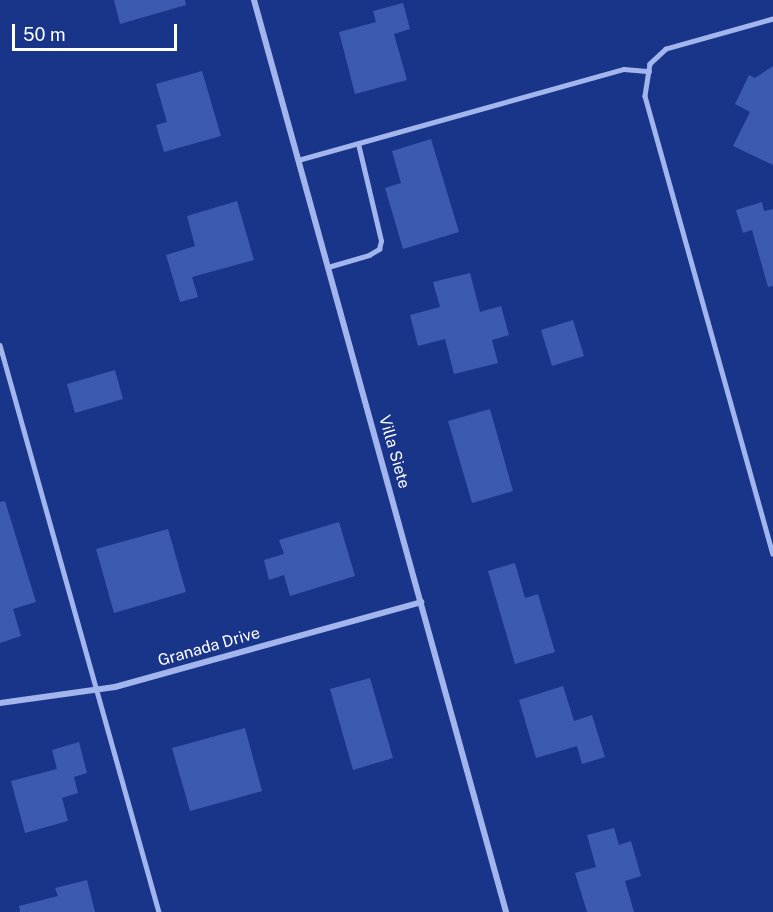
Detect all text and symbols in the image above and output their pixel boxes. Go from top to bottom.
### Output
scale bar [15,12,180,50]
text: 50 m [23,24,66,45]
street label: Villa Siete [374,413,414,491]
street label: Granada Drive [156,623,262,671]

